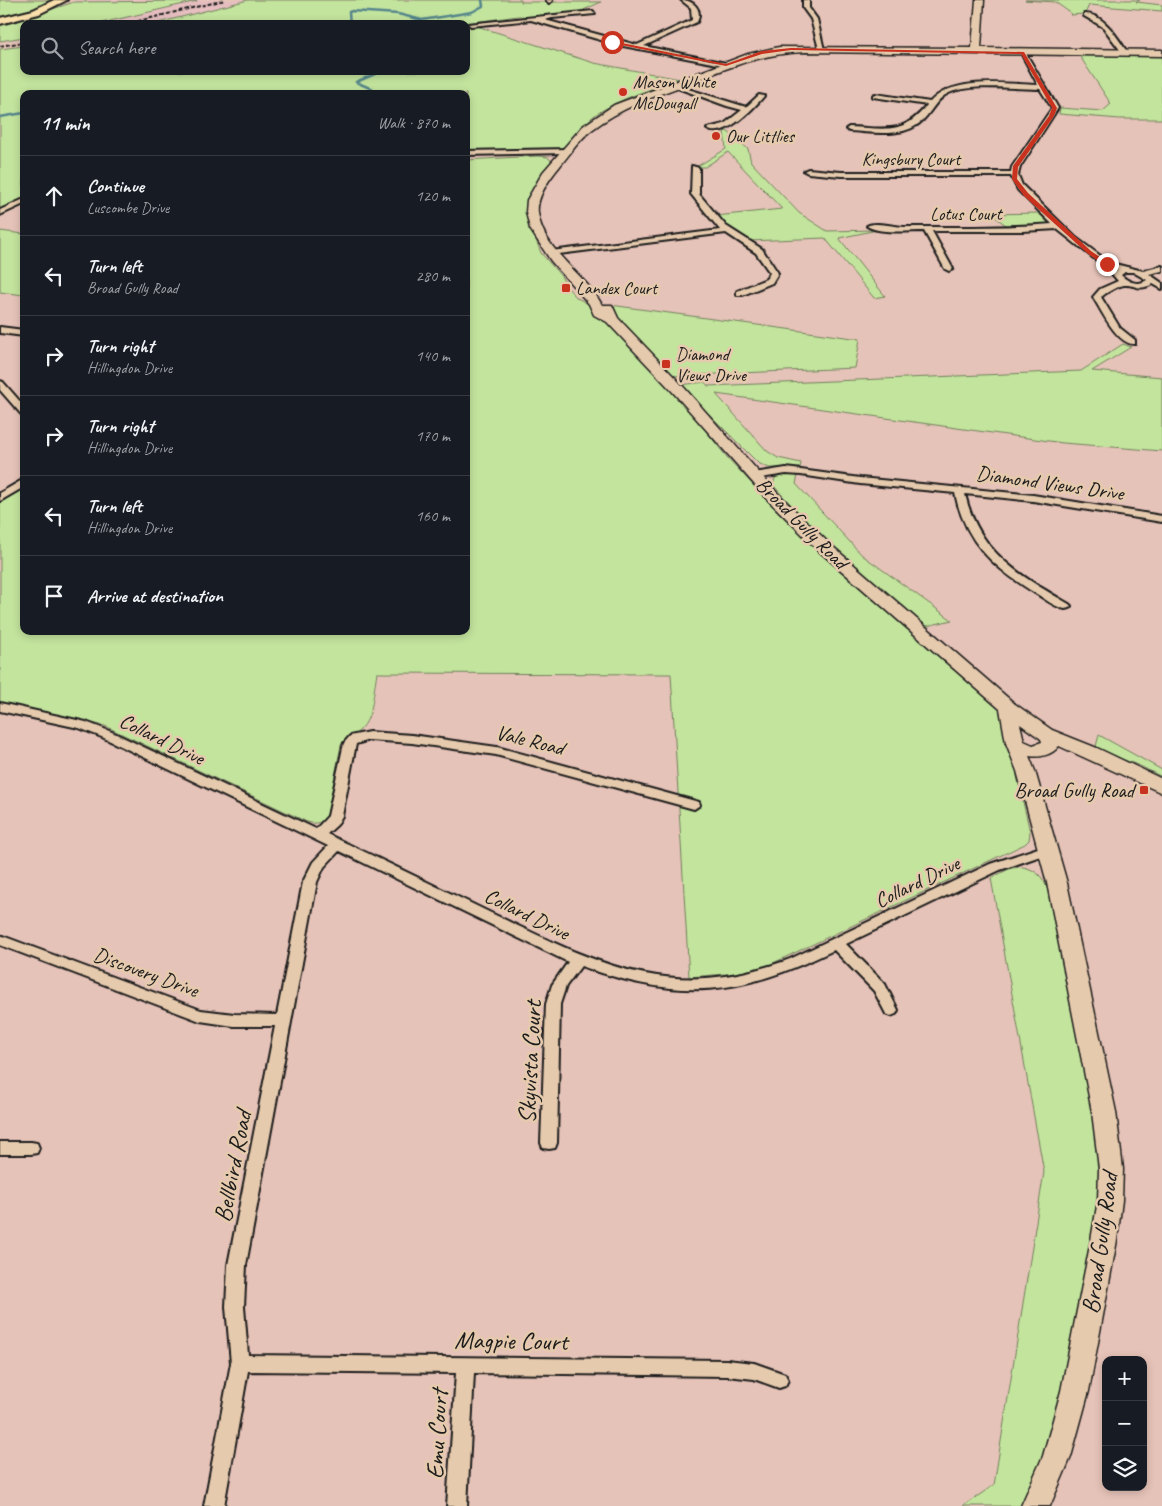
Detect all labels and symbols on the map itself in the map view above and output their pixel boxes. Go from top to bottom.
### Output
route start [601,31,624,54]
place label: Mason White McDougall [633,71,716,114]
marker: Mason White McDougall [617,86,629,98]
place label: Our Littlies [726,125,796,147]
marker: Our Littlies [710,130,722,142]
street label: Kingsbury Court [862,148,962,170]
street label: Lotus Court [930,203,1004,225]
route end [1096,253,1119,276]
place label: Landex Court [576,277,659,299]
marker: Landex Court [560,282,572,294]
place label: Diamond Views Drive [676,343,747,386]
marker: Diamond Views Drive [660,358,672,370]
street label: Diamond Views Drive [975,460,1127,506]
street label: Broad Gully Road [751,472,855,576]
street label: Collard Drive [115,707,211,772]
street label: Vale Road [493,719,570,762]
place label: Broad Gully Road [1014,777,1137,803]
marker: Broad Gully Road [1138,784,1150,796]
street label: Collard Drive [870,849,966,914]
street label: Collard Drive [480,882,576,947]
street label: Discovery Drive [90,941,203,1003]
street label: Skyvista Court [511,997,549,1124]
street label: Bellbird Road [206,1105,260,1225]
street label: Broad Gully Road [1074,1167,1126,1316]
street label: Magpie Court [454,1324,571,1358]
street label: Emu Court [419,1385,456,1480]

